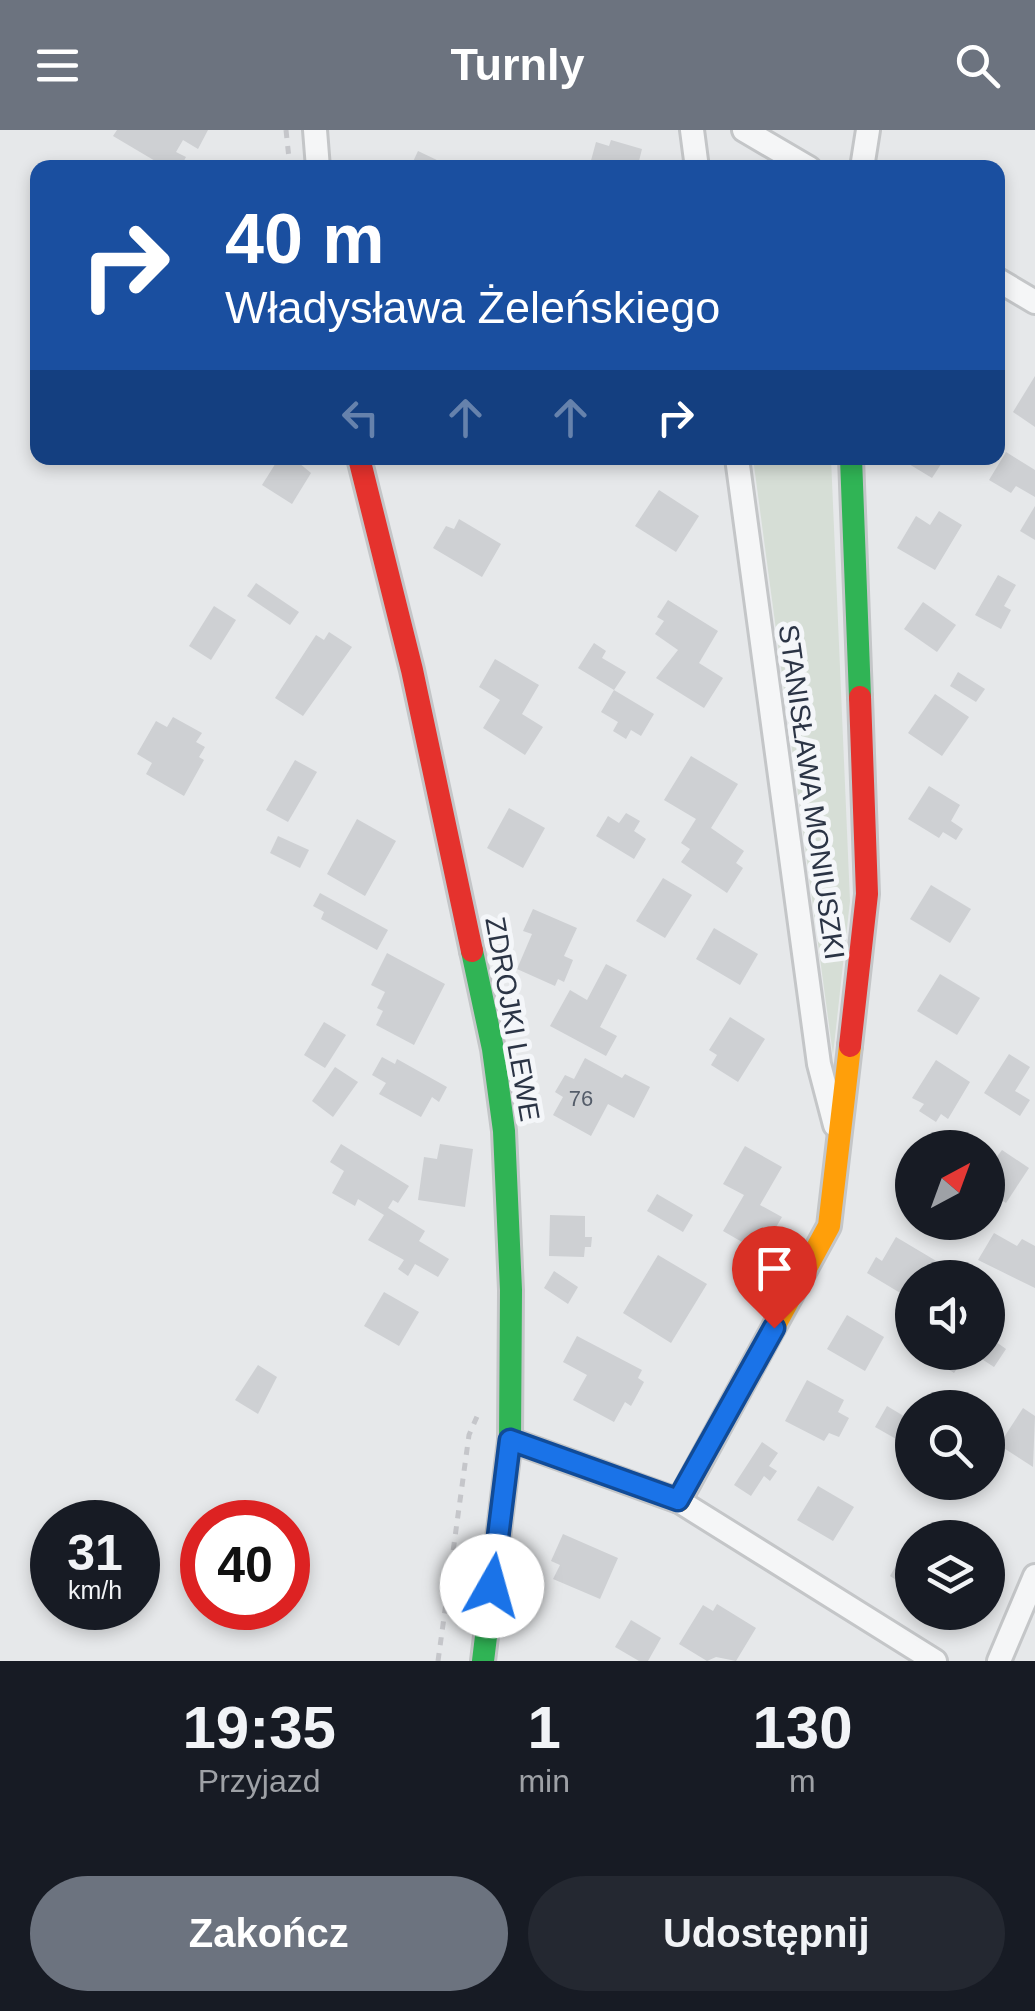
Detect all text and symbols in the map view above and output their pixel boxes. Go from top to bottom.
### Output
icon: menu [30,38,85,93]
icon: search [950,38,1005,93]
text: Turnly [450,39,585,90]
icon: right [60,200,190,330]
text: 40 m [225,200,385,278]
text: Władysława Żeleńskiego [225,282,720,333]
icon: left [333,390,388,445]
icon: ahead [438,390,493,445]
icon: ahead [543,390,598,445]
icon: right [648,390,703,445]
street label: STANISŁAWA MONIUSZKI [773,622,850,962]
street label: ZDROJKI LEWE [479,915,546,1124]
house number: 76 [569,1086,593,1111]
north arrow [895,1130,1005,1240]
map controls [895,1130,1005,1630]
pin [732,1226,817,1329]
icon: arrive [747,1241,802,1296]
button: sound [895,1260,1005,1370]
button: search [895,1390,1005,1500]
speed limit sign: 40 [180,1500,310,1630]
button: layers [895,1520,1005,1630]
text: 31 [67,1525,123,1581]
position arrow [440,1534,544,1638]
text: km/h [68,1576,122,1604]
text: 19:35 [182,1694,336,1761]
text: 1 [527,1694,561,1761]
text: 130 [752,1694,853,1761]
text: Przyjazd [198,1763,321,1799]
text: min [518,1763,570,1799]
text: m [789,1763,816,1799]
button: Zakończ [30,1876,508,1991]
button: Udostępnij [528,1876,1005,1991]

